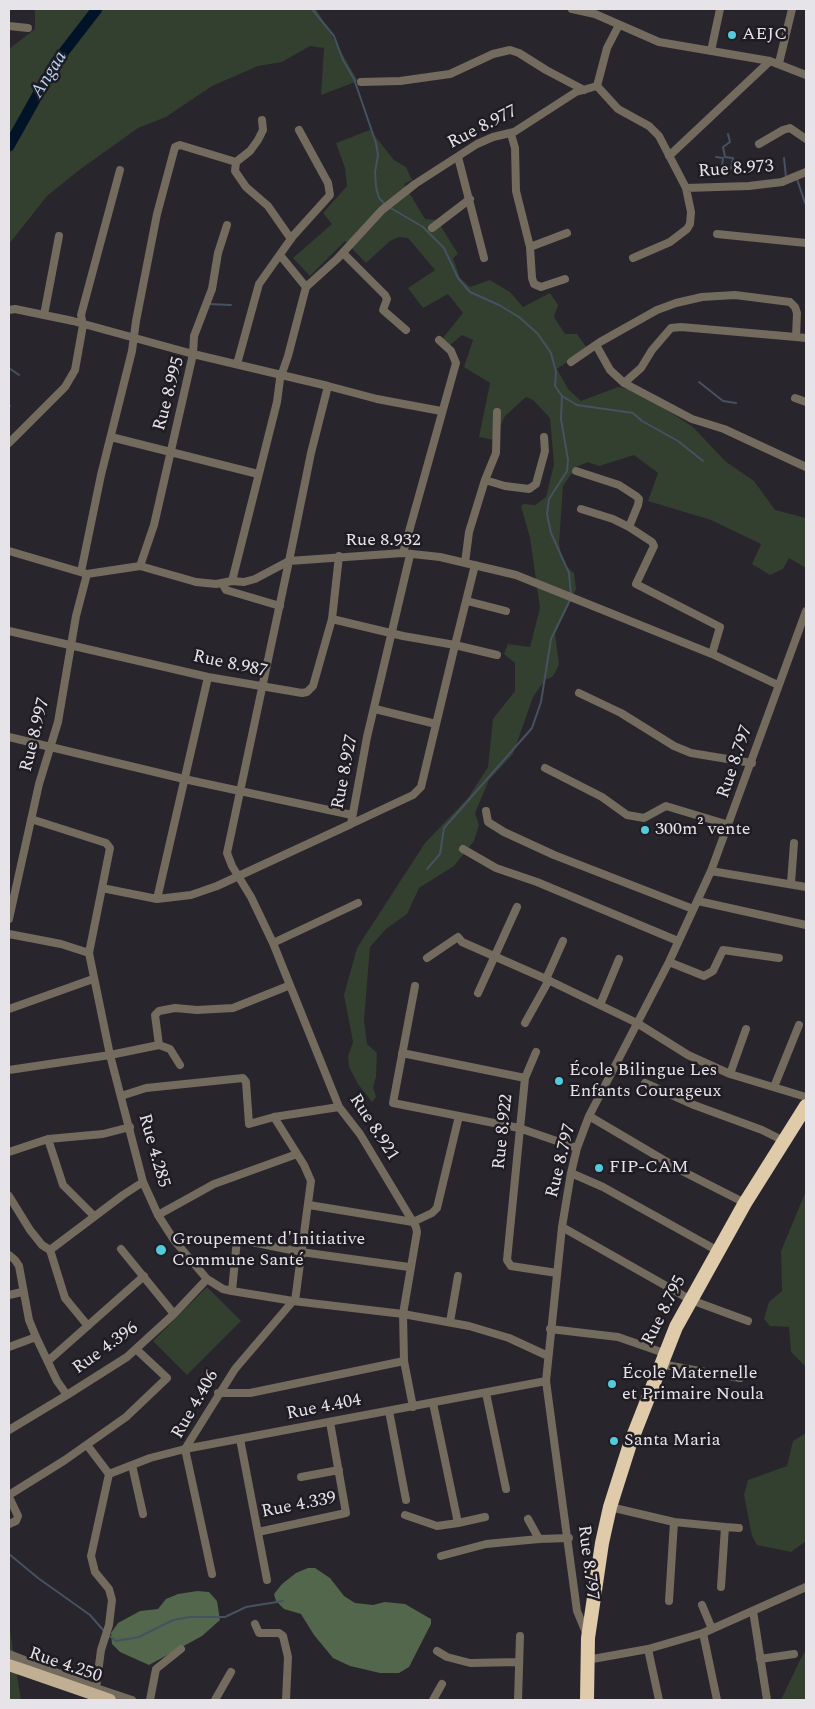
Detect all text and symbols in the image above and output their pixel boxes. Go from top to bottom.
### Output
place label: AEJC [742,24,787,46]
marker: AEJC [726,29,738,41]
water label: Angaa [27,48,73,102]
street label: Rue 8.977 [444,101,522,155]
street label: Rue 8.973 [697,157,775,183]
street label: Rue 8.995 [150,355,190,433]
street label: Rue 8.932 [345,530,421,552]
street label: Rue 8.987 [191,647,269,683]
street label: Rue 8.997 [16,696,56,774]
street label: Rue 8.797 [713,723,759,801]
street label: Rue 8.927 [328,733,364,811]
place label: 300m² vente [655,819,751,841]
marker: 300m² vente [639,824,651,836]
place label: École Bilingue Les Enfants Courageux [569,1060,722,1102]
marker: École Bilingue Les Enfants Courageux [553,1075,565,1087]
street label: Rue 8.921 [343,1090,403,1166]
street label: Rue 8.922 [489,1093,519,1171]
street label: Rue 4.285 [132,1112,174,1190]
street label: Rue 8.797 [542,1122,582,1200]
place label: FIP-CAM [609,1157,688,1179]
marker: FIP-CAM [593,1162,605,1174]
place label: Groupement d'Initiative Commune Santé [172,1229,365,1272]
marker: Groupement d'Initiative Commune Santé [154,1243,168,1257]
street label: Rue 8.795 [638,1272,692,1350]
street label: Rue 4.396 [69,1318,143,1380]
place label: École Maternelle et Primaire Noula [622,1363,764,1406]
street label: Rue 4.406 [168,1367,224,1443]
marker: École Maternelle et Primaire Noula [606,1378,618,1390]
street label: Rue 4.404 [285,1390,363,1426]
place label: Santa Maria [624,1430,721,1452]
marker: Santa Maria [608,1435,620,1447]
street label: Rue 4.339 [260,1488,338,1524]
street label: Rue 8.797 [572,1524,602,1602]
street label: Rue 4.250 [26,1643,104,1689]

